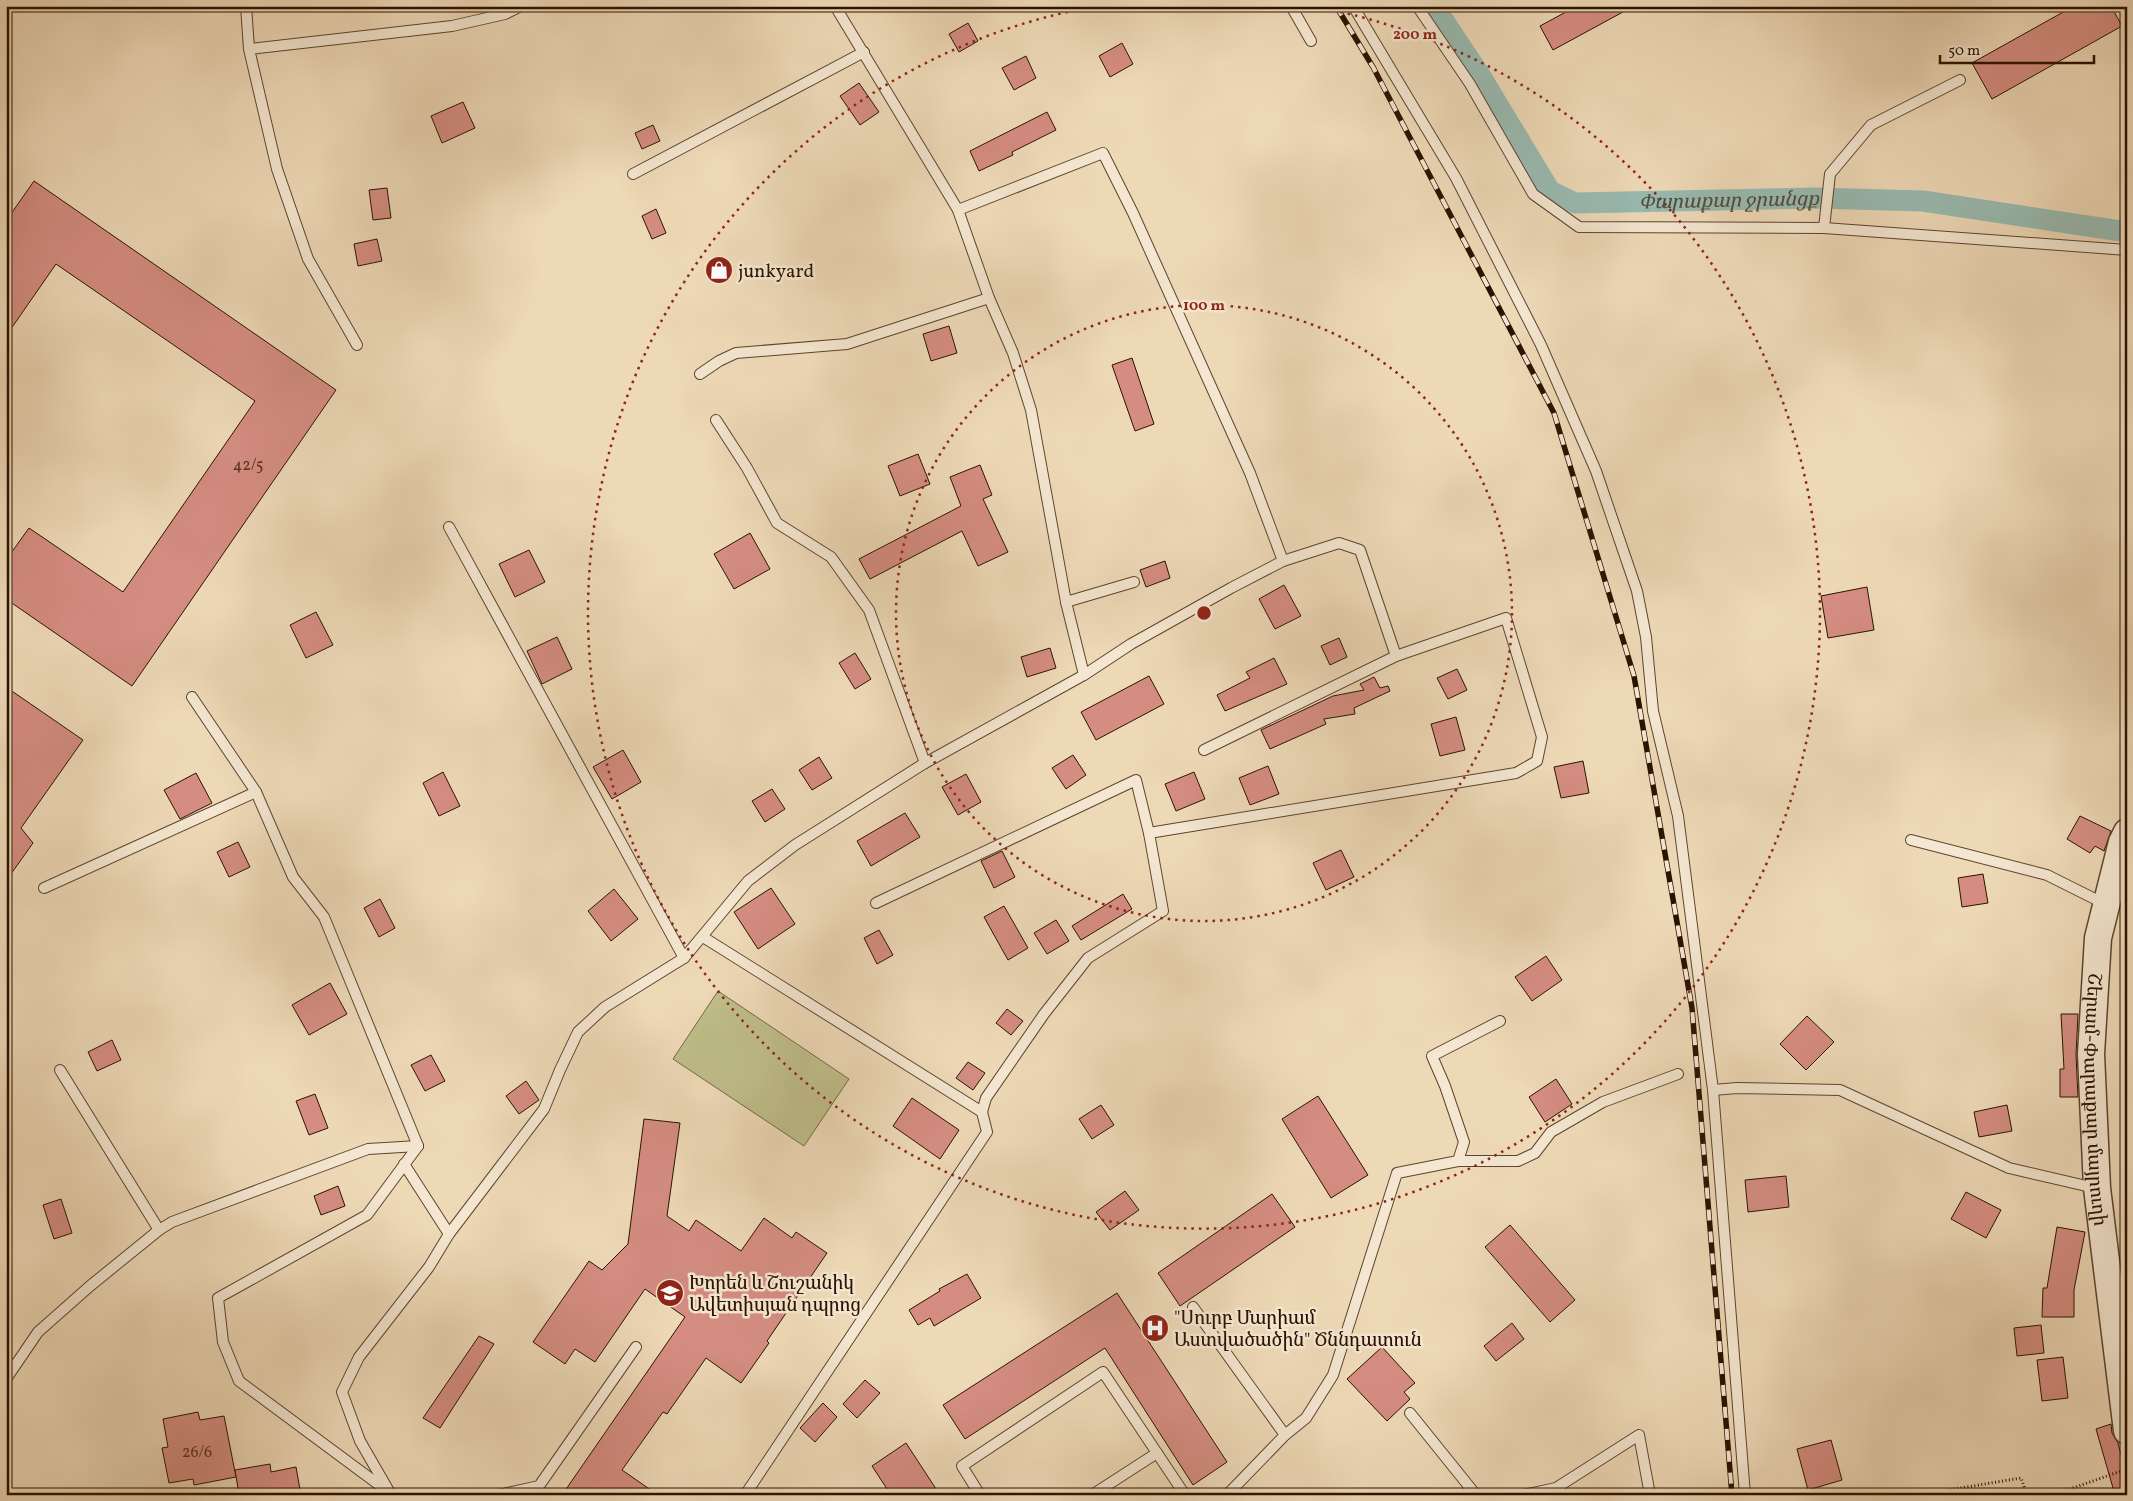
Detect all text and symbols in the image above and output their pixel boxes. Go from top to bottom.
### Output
text: 200 m [1393,25,1437,46]
scale bar [1940,32,2094,64]
text: 50 m [1948,41,1980,62]
water label: Փարաքար ջրանցք [1639,186,1820,218]
shop icon: junkyard [704,255,734,285]
place label: junkyard [738,259,814,285]
text: 100 m [1183,296,1226,317]
house number: 42/5 [233,455,263,477]
centre of rings [1195,604,1213,622]
street label: Շերամ-Փարաքար մայրուղի [2076,973,2113,1228]
place label: Խորեն և Շուշանիկ Ավետիսյան դպրոց [689,1271,861,1319]
school or university icon: Խորեն և Շուշանիկ Ավետիսյան դպրոց [655,1278,685,1308]
place label: "Սուրբ Մարիամ Աստվածածին" Ծննդատուն [1174,1306,1422,1354]
hospital icon: "Սուրբ Մարիամ Աստվածածին" Ծննդատուն [1140,1313,1170,1343]
house number: 26/6 [182,1442,212,1464]

